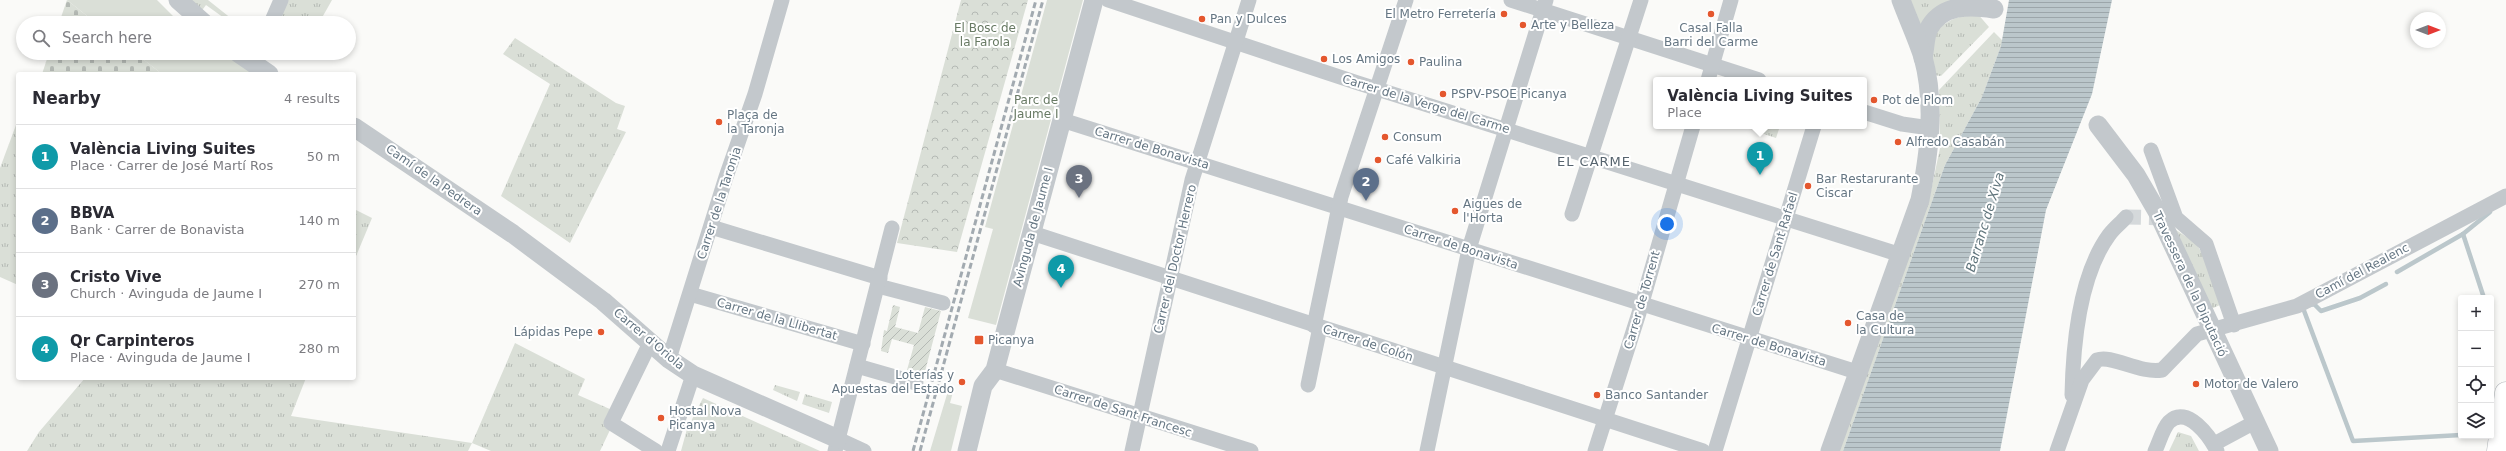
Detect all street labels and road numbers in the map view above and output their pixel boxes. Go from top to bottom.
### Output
street label: Carrer de la Verge del Carme [1341,72,1511,136]
street label: Carrer de Bonavista [1093,124,1211,172]
street label: Camí de la Pedrera [383,142,485,218]
street label: Carrer de la Taronja [694,145,744,261]
street label: Avinguda de Jaume I [1010,166,1056,288]
street label: Carrer del Doctor Herrero [1151,183,1199,335]
street label: Carrer de Sant Rafael [1749,190,1801,318]
street label: Travessera de la Diputació [2150,208,2230,359]
street label: Carrer de Bonavista [1402,222,1520,272]
street label: Camí del Realenc [2313,240,2411,302]
street label: Carrer de Torrent [1621,249,1663,351]
street label: Carrer de la Llibertat [715,295,839,343]
street label: Carrer d'Oriola [611,305,687,373]
street label: Carrer de Bonavista [1710,321,1828,369]
street label: Carrer de Colón [1321,322,1415,364]
street label: Carrer de Sant Francesc [1052,382,1194,440]

